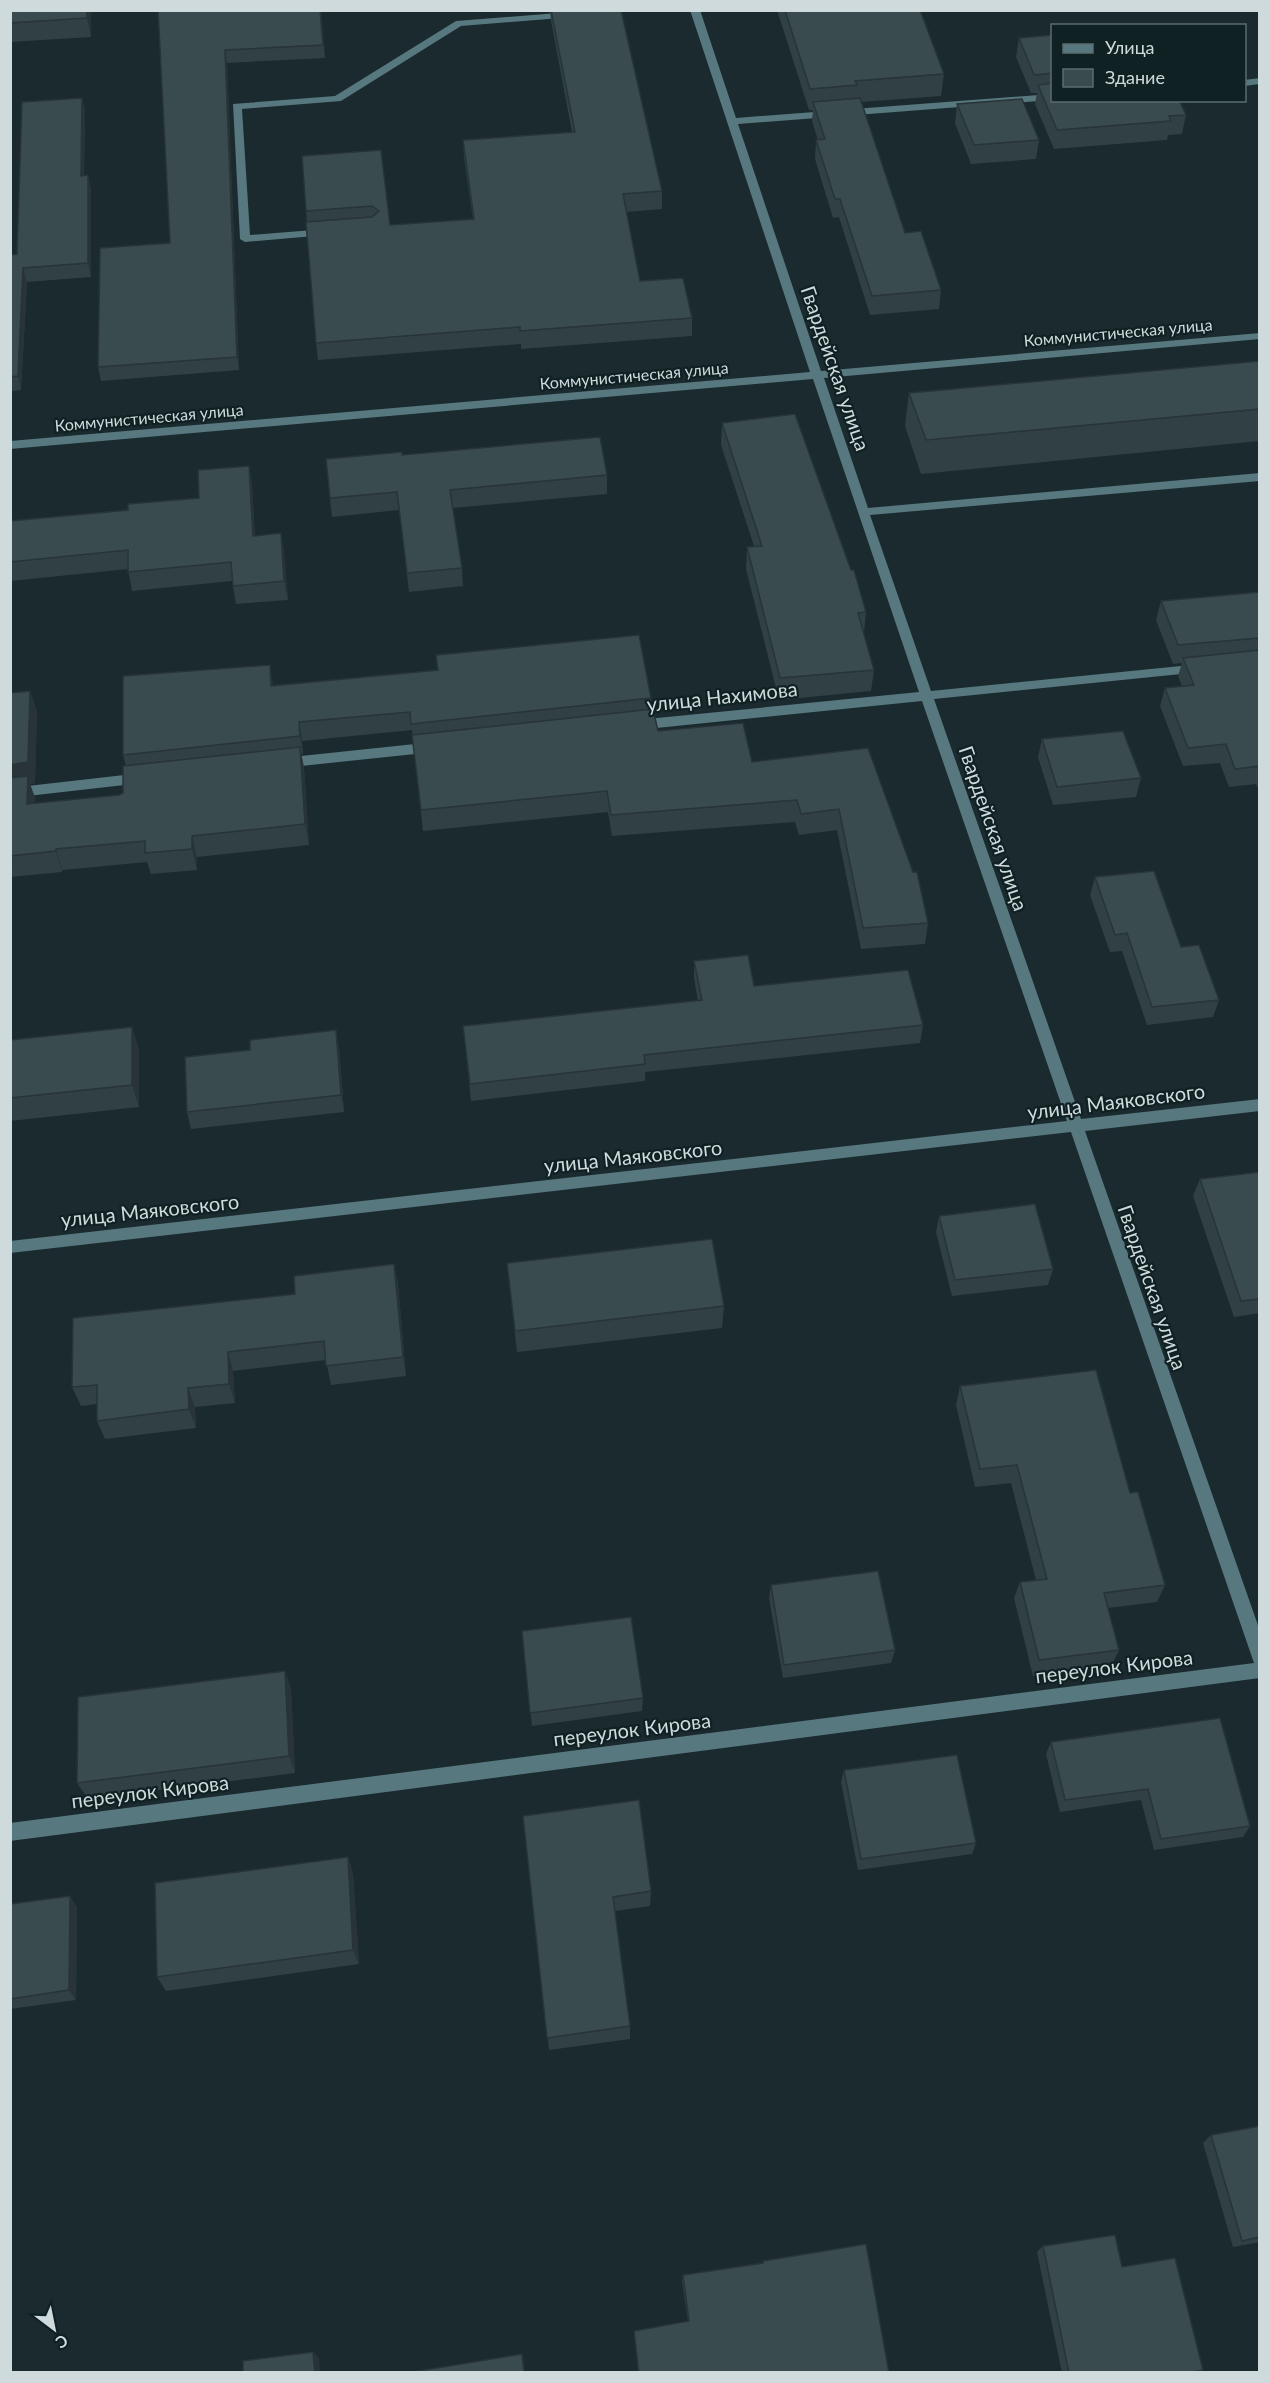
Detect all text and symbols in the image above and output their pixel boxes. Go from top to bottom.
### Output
legend [1051,24,1246,102]
text: Улица [1105,36,1155,58]
text: Здание [1105,66,1165,88]
street label: Гвардейская улица [797,282,875,454]
street label: Коммунистическая улица [1023,314,1213,350]
street label: Коммунистическая улица [539,357,729,393]
street label: Коммунистическая улица [54,399,244,435]
street label: улица Нахимова [645,676,799,716]
street label: Гвардейская улица [955,742,1033,914]
street label: улица Маяковского [1026,1078,1206,1124]
street label: улица Маяковского [543,1135,723,1177]
street label: улица Маяковского [60,1189,240,1231]
street label: Гвардейская улица [1114,1201,1192,1373]
street label: переулок Кирова [1034,1644,1194,1688]
street label: переулок Кирова [552,1707,712,1751]
street label: переулок Кирова [70,1769,230,1813]
north arrow [24,2299,84,2359]
text: С [52,2331,72,2353]

